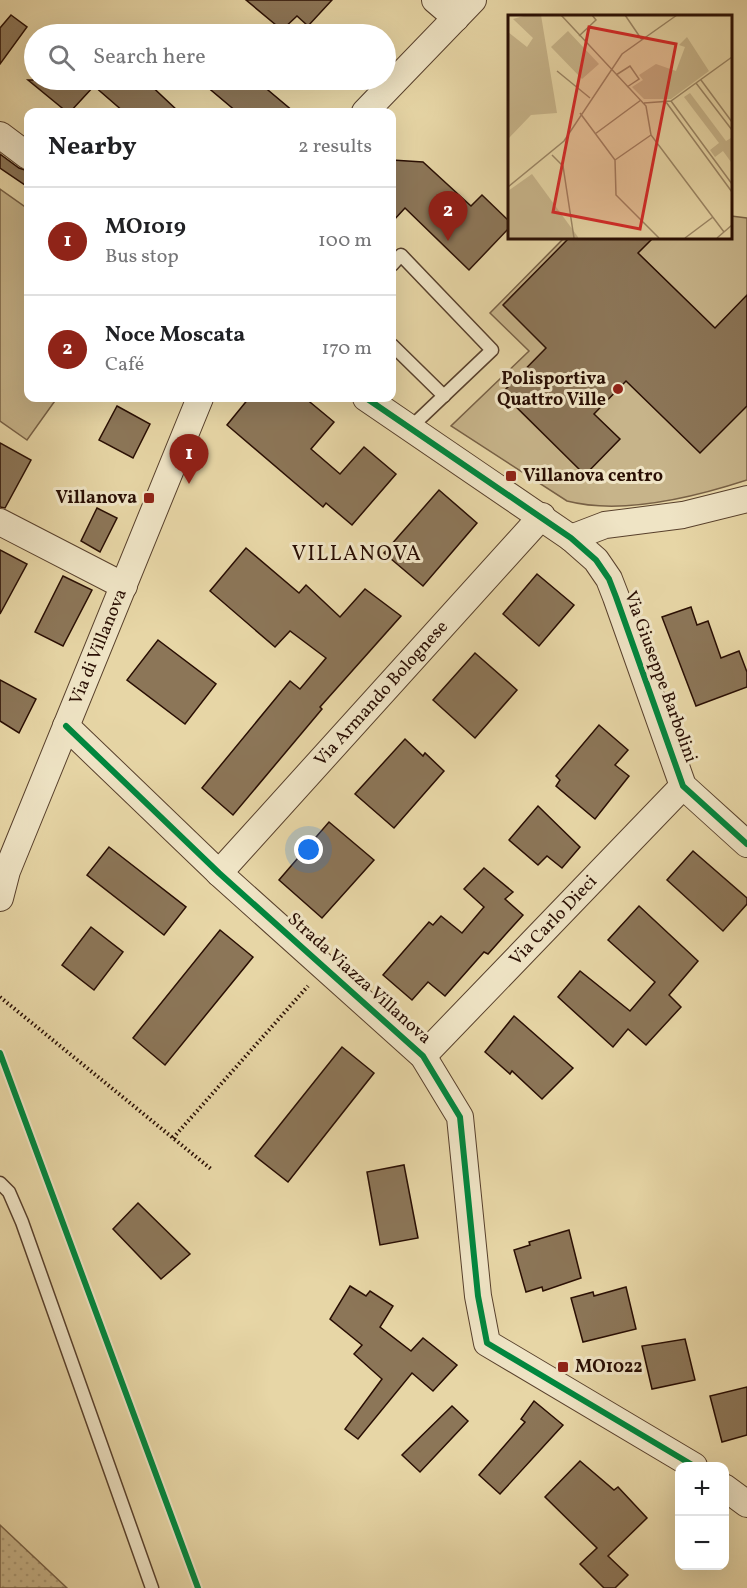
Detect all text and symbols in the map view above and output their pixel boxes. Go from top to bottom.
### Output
inset map [508,15,732,238]
search box [24,24,396,90]
icon: search [45,41,78,74]
text: Search here [93,42,206,73]
text: Nearby [48,129,137,165]
text: 2 results [298,133,372,161]
pin: 2 [428,192,468,241]
text: MO1019 [105,212,186,243]
text: 1 [63,227,72,255]
text: 100 m [318,227,372,255]
text: Bus stop [105,243,179,271]
text: Noce Moscata [105,320,245,351]
text: 2 [62,335,73,363]
text: 170 m [322,335,372,363]
text: Café [105,351,144,379]
place label: Polisportiva Quattro Ville [497,367,606,413]
marker: Polisportiva Quattro Ville [611,382,625,396]
pin: 1 [170,434,208,484]
place label: Villanova centro [523,464,663,489]
marker: Villanova centro [504,469,518,483]
place label: Villanova [56,486,137,511]
marker: Villanova [142,491,156,505]
district label: VILLANOVA [292,540,422,569]
street label: Via di Villanova [64,585,133,709]
street label: Via Giuseppe Barbolini [617,588,703,766]
street label: Via Armando Bolognese [309,615,454,772]
your location [294,835,323,864]
street label: Via Carlo Dieci [504,870,603,971]
street label: Strada Viazza Villanova [282,907,437,1051]
place label: MO1022 [575,1355,643,1380]
marker: MO1022 [556,1360,570,1374]
map controls [675,1462,729,1570]
button: + [675,1462,729,1516]
button: − [675,1516,729,1570]

